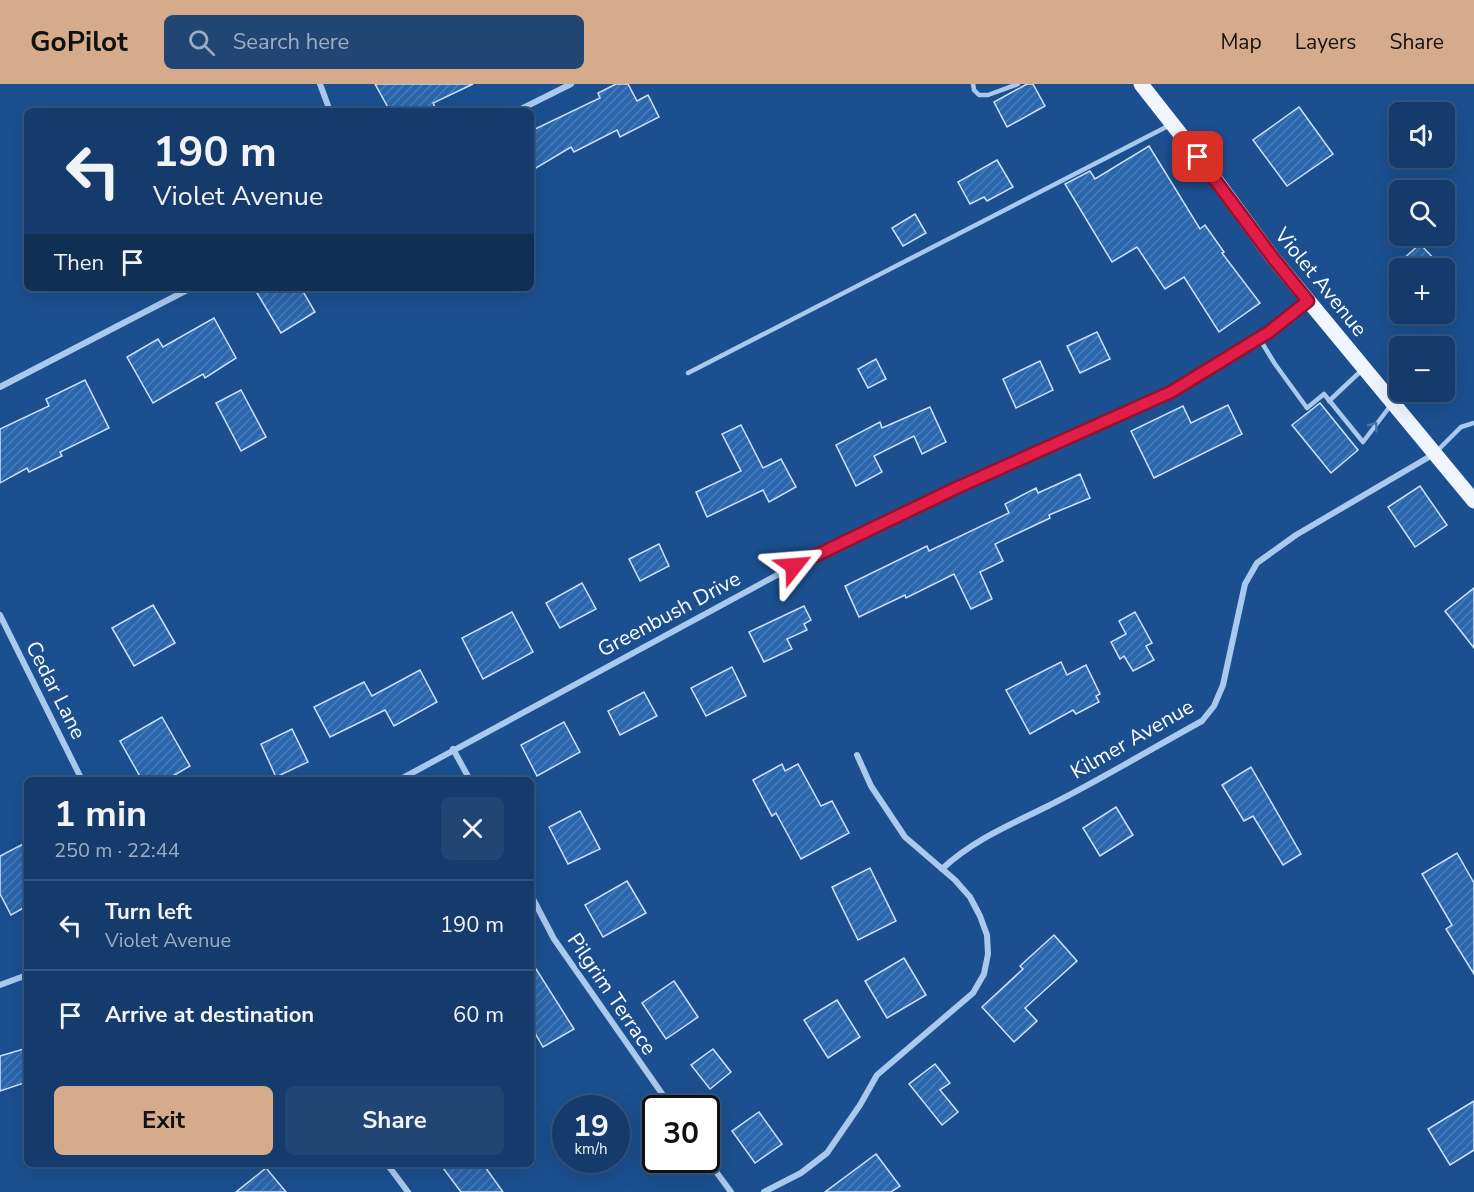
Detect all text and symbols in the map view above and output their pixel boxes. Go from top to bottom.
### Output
search box [164,15,584,69]
text: GoPilot [30,23,128,61]
icon: search [185,26,218,59]
text: Search here [233,27,349,57]
text: Map [1220,28,1262,56]
text: Layers [1295,28,1356,56]
text: Share [1389,28,1444,56]
map controls [1389,102,1455,402]
button: sound [1389,102,1455,168]
text: 190 m [153,124,277,181]
pin [1172,131,1223,182]
icon: left [54,132,132,210]
icon: arrive [1181,140,1214,173]
text: Violet Avenue [153,178,323,215]
button: search [1389,180,1455,246]
street label: Violet Avenue [1268,221,1374,342]
icon: arrive [116,246,149,279]
text: Then [54,248,104,278]
button: + [1389,258,1455,324]
button: − [1389,336,1455,402]
one-way arrow [1367,422,1378,433]
position arrow [762,534,826,598]
street label: Greenbush Drive [593,565,745,663]
street label: Cedar Lane [19,636,93,744]
street label: Kilmer Avenue [1065,692,1199,786]
text: 1 min [54,790,147,839]
button: close [441,797,504,860]
text: 250 m · 22:44 [54,837,180,864]
text: Turn left [105,897,192,927]
icon: left [54,909,87,942]
text: 190 m [440,910,504,940]
text: Violet Avenue [105,927,231,954]
street label: Pilgrim Terrace [561,928,663,1060]
icon: arrive [54,999,87,1032]
text: Arrive at destination [105,1000,314,1030]
text: 60 m [453,1000,504,1030]
button: Exit [54,1086,273,1155]
button: Share [285,1086,504,1155]
speed limit sign: 30 [642,1095,720,1173]
text: 19 [573,1106,609,1147]
text: km/h [574,1139,608,1159]

